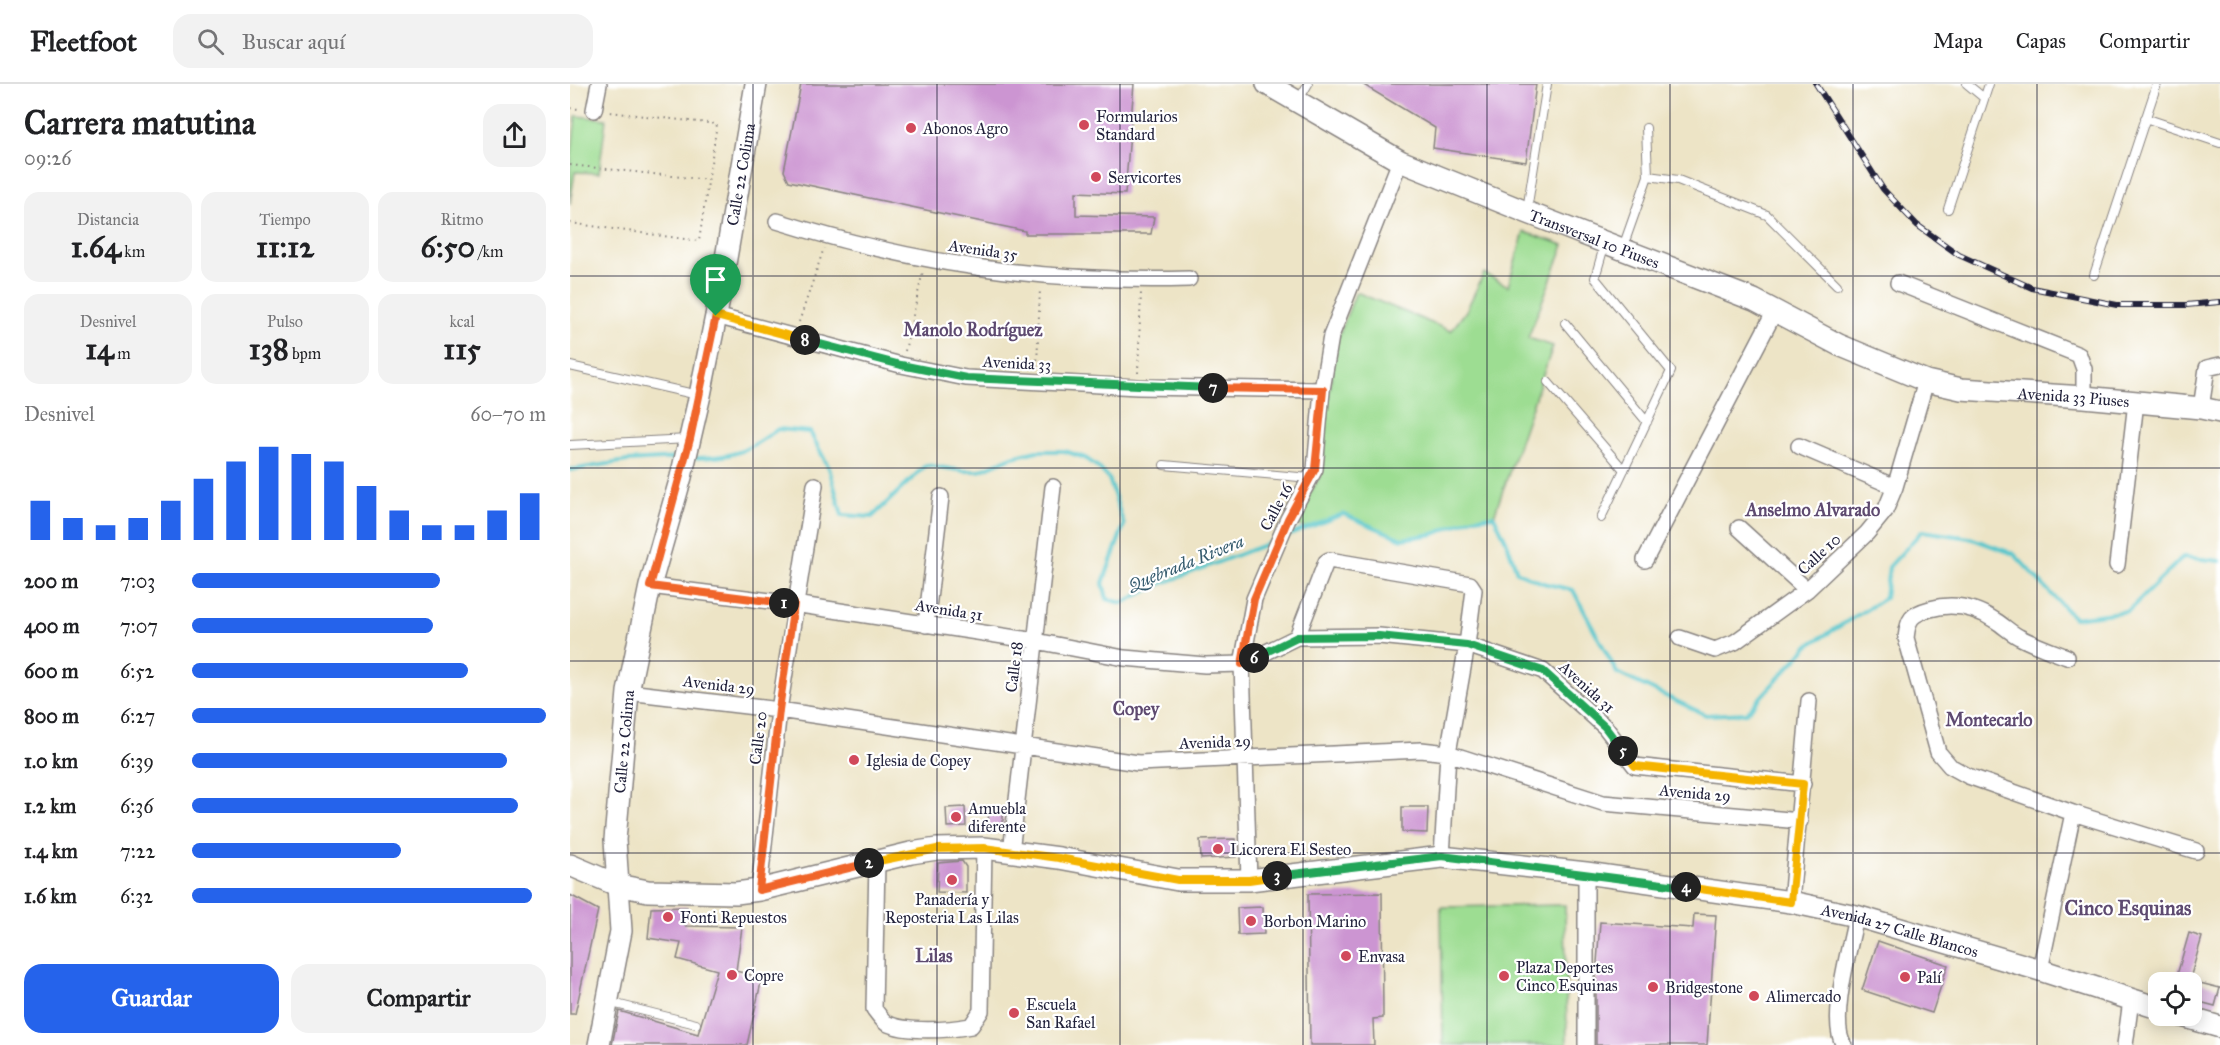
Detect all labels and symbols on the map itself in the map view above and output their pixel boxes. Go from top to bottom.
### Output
place label: Formularios Standard [1096,107,1178,144]
marker: Formularios Standard [1077,118,1091,132]
place label: Abonos Agro [922,119,1008,139]
street label: Calle 22 Colima [722,121,759,227]
marker: Abonos Agro [904,121,918,135]
place label: Servicortes [1108,168,1181,187]
marker: Servicortes [1089,170,1103,184]
street label: Transversal 10 Piuses [1527,205,1662,272]
street label: Avenida 35 [946,236,1019,264]
pin [690,254,741,316]
district label: Manolo Rodríguez [903,319,1043,342]
pin: 8 [790,325,820,355]
street label: Avenida 33 [981,352,1052,374]
pin: 7 [1198,373,1228,403]
street label: Avenida 33 Piuses [2016,383,2130,411]
street label: Calle 16 [1256,479,1297,534]
district label: Anselmo Alvarado [1745,499,1880,521]
street label: Calle 10 [1794,529,1844,579]
water label: Quebrada Rivera [1124,530,1248,597]
pin: 1 [769,588,799,618]
street label: Avenida 31 [913,595,984,625]
street label: Calle 18 [1001,640,1027,694]
pin: 6 [1239,643,1269,673]
street label: Avenida 31 [1555,656,1619,717]
street label: Avenida 29 [681,671,756,699]
street label: Calle 22 Colima [610,689,638,794]
district label: Copey [1113,698,1161,721]
district label: Montecarlo [1946,709,2032,731]
street label: Calle 20 [745,710,771,766]
street label: Avenida 29 [1178,731,1251,753]
pin: 5 [1608,736,1638,766]
place label: Iglesia de Copey [866,751,971,771]
marker: Iglesia de Copey [847,753,861,767]
street label: Avenida 29 [1657,780,1732,806]
place label: Amuebla diferente [967,799,1026,836]
marker: Amuebla diferente [949,810,963,824]
place label: Licorera El Sesteo [1230,840,1351,859]
marker: Licorera El Sesteo [1211,842,1225,856]
pin: 2 [854,848,884,878]
pin: 3 [1262,861,1292,891]
pin: 4 [1671,872,1701,902]
marker: Panadería y Reposteria Las Lilas [945,873,959,887]
place label: Panadería y Reposteria Las Lilas [885,890,1019,927]
district label: Cinco Esquinas [2065,896,2192,921]
street label: Avenida 27 Calle Blancos [1818,899,1981,961]
place label: Fonti Repuestos [680,908,787,927]
marker: Fonti Repuestos [661,910,675,924]
place label: Borbon Marino [1263,912,1366,931]
marker: Borbon Marino [1244,914,1258,928]
district label: Lilas [915,945,953,967]
place label: Envasa [1358,947,1405,966]
marker: Envasa [1339,949,1353,963]
place label: Plaza Deportes Cinco Esquinas [1516,958,1618,996]
place label: Copre [744,966,784,985]
marker: Copre [725,968,739,982]
place label: Palí [1917,968,1942,987]
marker: Plaza Deportes Cinco Esquinas [1497,969,1511,983]
marker: Palí [1898,970,1912,984]
place label: Bridgestone [1665,978,1743,998]
marker: Bridgestone [1646,980,1660,994]
place label: Alimercado [1765,987,1841,1006]
marker: Alimercado [1747,989,1761,1003]
place label: Escuela San Rafael [1026,995,1096,1032]
marker: Escuela San Rafael [1007,1006,1021,1020]

